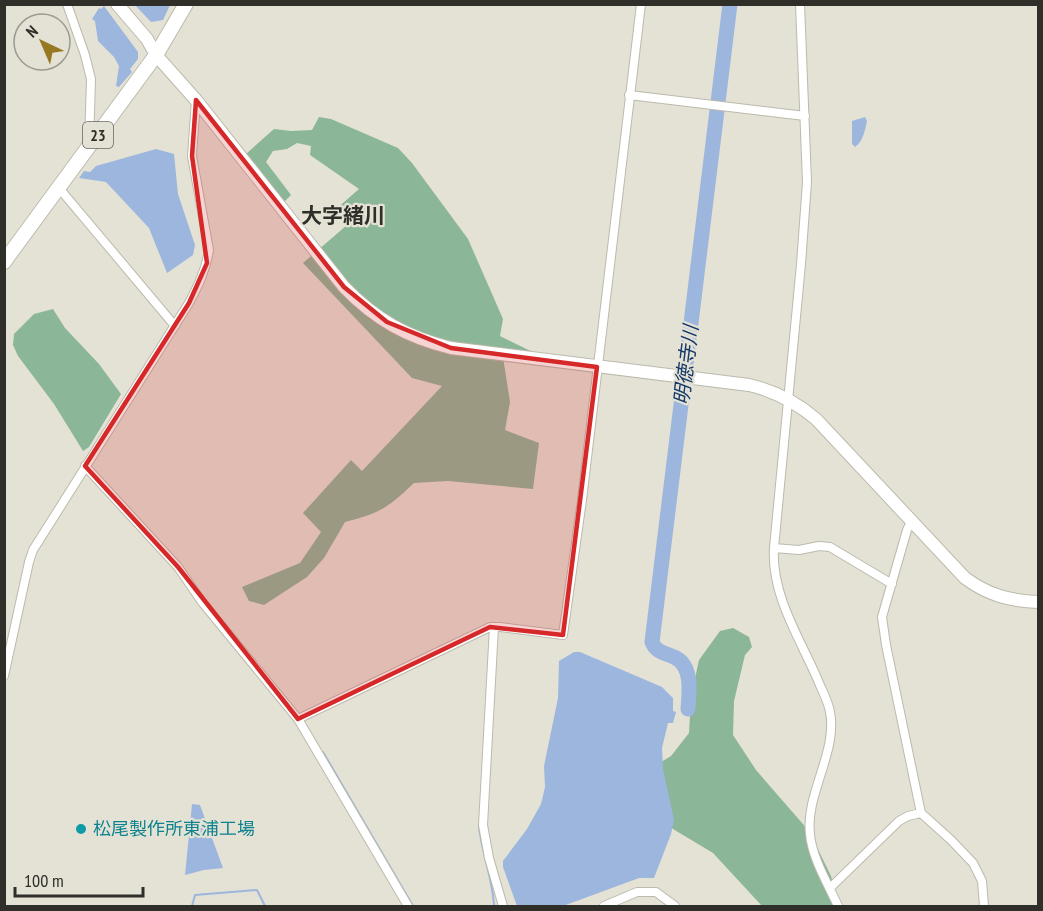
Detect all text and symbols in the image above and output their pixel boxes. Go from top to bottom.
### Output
north arrow [12,12,72,72]
text: N [22,21,42,41]
road number: 23 [83,122,113,148]
district label: 大字緒川 [301,202,385,229]
water label: 明徳寺川 [668,322,704,406]
place label: 松尾製作所東浦工場 [93,817,255,840]
marker: 松尾製作所東浦工場 [74,822,88,836]
scale bar [15,860,142,898]
text: 100 m [24,869,64,892]

